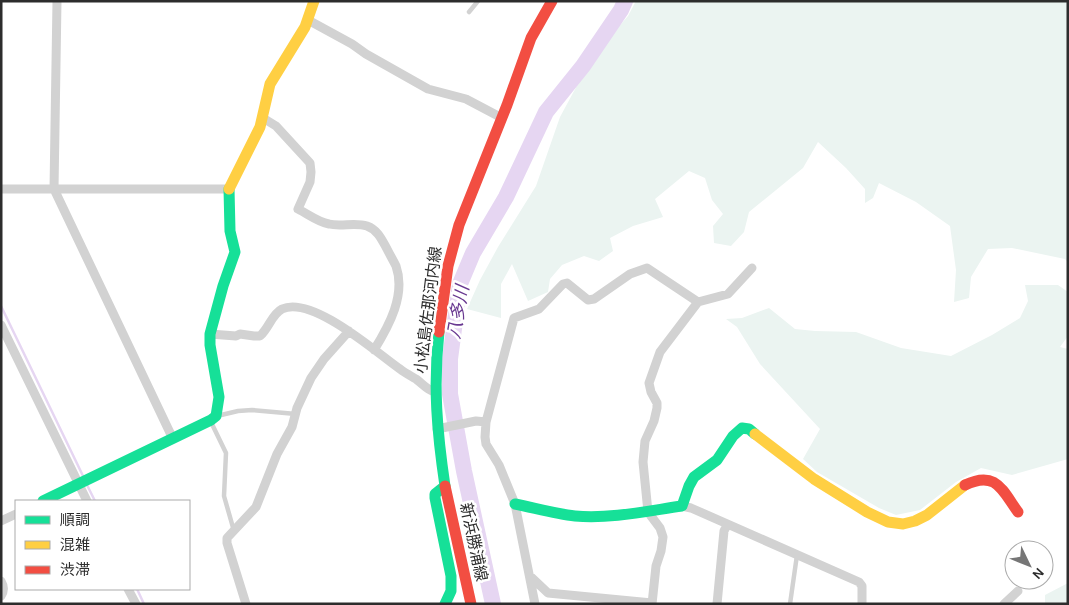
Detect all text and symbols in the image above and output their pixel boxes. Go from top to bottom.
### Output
street label: 小松島佐那河内線 [411,245,445,375]
water label: 八多川 [442,282,474,340]
legend [15,500,190,590]
street label: 新浜勝浦線 [456,501,492,583]
text: 順調 [60,511,90,529]
text: 混雑 [60,536,90,554]
north arrow [1004,540,1054,590]
text: 渋滞 [60,561,90,579]
text: N [1028,564,1048,583]

